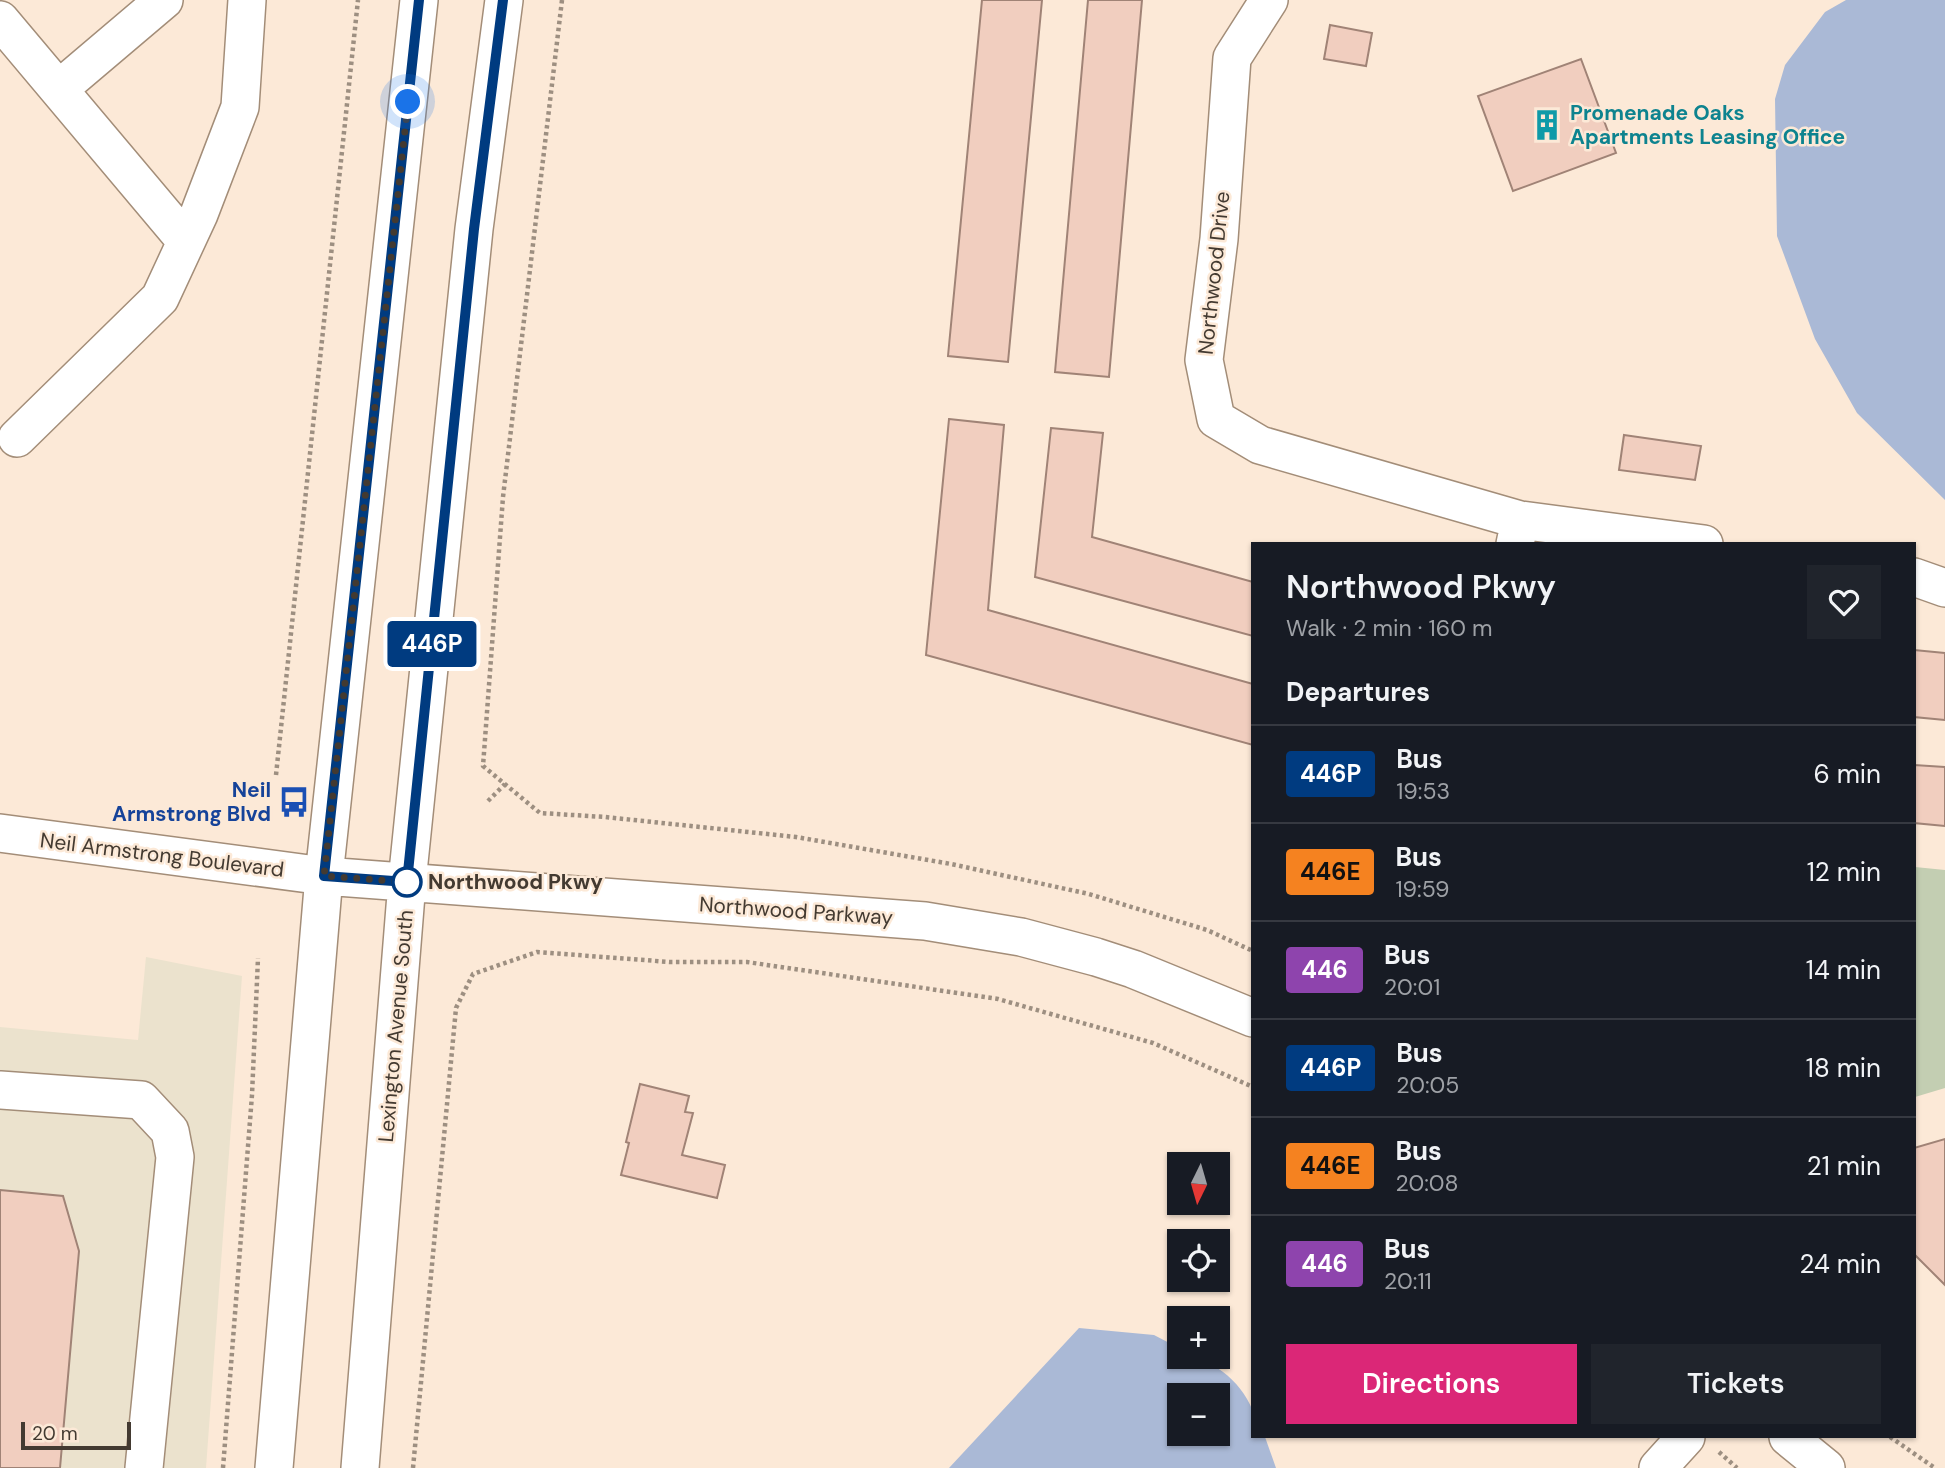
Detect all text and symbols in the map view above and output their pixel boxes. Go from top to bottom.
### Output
your location [390,84,425,119]
place label: Promenade Oaks Apartments Leasing Office [1570,99,1845,151]
building icon: Promenade Oaks Apartments Leasing Office [1530,108,1564,142]
street label: Northwood Drive [1192,190,1237,356]
text: Northwood Pkwy [1286,565,1556,608]
button: heart [1807,565,1881,639]
text: Walk · 2 min · 160 m [1286,613,1493,643]
line badge: 446P [383,621,481,667]
text: 446P [401,628,463,659]
text: Departures [1286,675,1430,709]
text: Bus [1396,742,1443,776]
text: 6 min [1813,757,1881,791]
text: 446P [1300,758,1361,789]
place label: Neil Armstrong Blvd [112,776,271,828]
text: 19:53 [1396,776,1450,806]
bus stop icon: Neil Armstrong Blvd [277,785,311,819]
street label: Neil Armstrong Boulevard [38,826,286,884]
text: Bus [1395,840,1442,874]
text: 12 min [1807,855,1881,889]
text: 446E [1300,856,1360,887]
marker: Northwood Pkwy [392,867,422,897]
place label: Northwood Pkwy [428,868,603,896]
text: 19:59 [1395,874,1450,904]
street label: Northwood Parkway [698,890,894,932]
street label: Lexington Avenue South [372,909,420,1143]
text: Bus [1384,938,1430,972]
text: 14 min [1806,953,1881,987]
text: 446 [1301,954,1348,985]
text: 20:01 [1384,972,1440,1002]
text: Bus [1396,1036,1443,1070]
text: 18 min [1806,1051,1881,1085]
text: 446P [1300,1052,1361,1083]
text: 20:05 [1396,1070,1459,1100]
text: Bus [1395,1134,1442,1168]
text: 21 min [1807,1149,1881,1183]
text: 446E [1300,1150,1360,1181]
north arrow [1167,1152,1230,1214]
map controls [1167,1152,1230,1446]
text: 20:08 [1395,1168,1459,1198]
button: locate [1167,1229,1230,1292]
text: Bus [1384,1232,1430,1266]
text: 24 min [1799,1247,1881,1281]
text: 446 [1301,1248,1348,1279]
text: 20:11 [1384,1266,1432,1296]
button: + [1167,1306,1230,1369]
button: Directions [1286,1344,1577,1424]
button: Tickets [1591,1344,1881,1424]
button: − [1167,1383,1230,1446]
scale bar [21,1419,131,1451]
text: 20 m [32,1421,78,1446]

